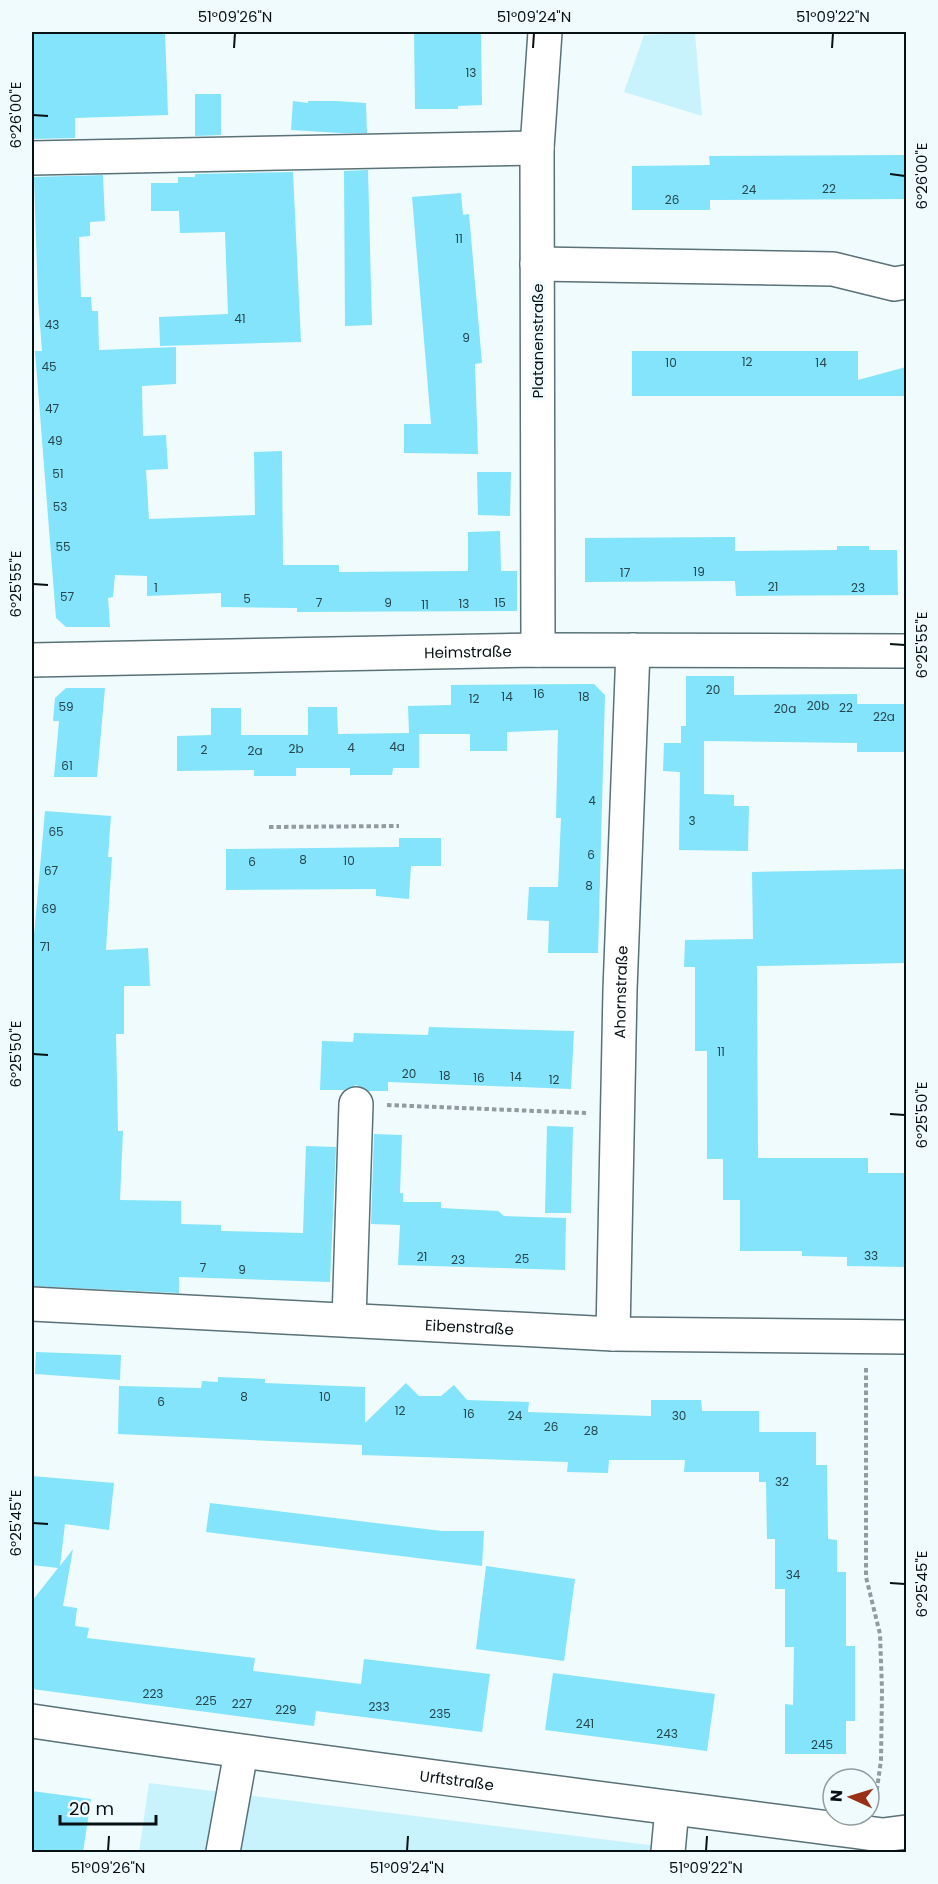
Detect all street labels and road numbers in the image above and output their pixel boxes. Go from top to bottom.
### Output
street label: Platanenstraße [527,283,548,399]
street label: Heimstraße [424,640,512,663]
street label: Ahornstraße [609,945,632,1039]
street label: Eibenstraße [424,1314,514,1339]
street label: Urftstraße [419,1765,495,1795]

